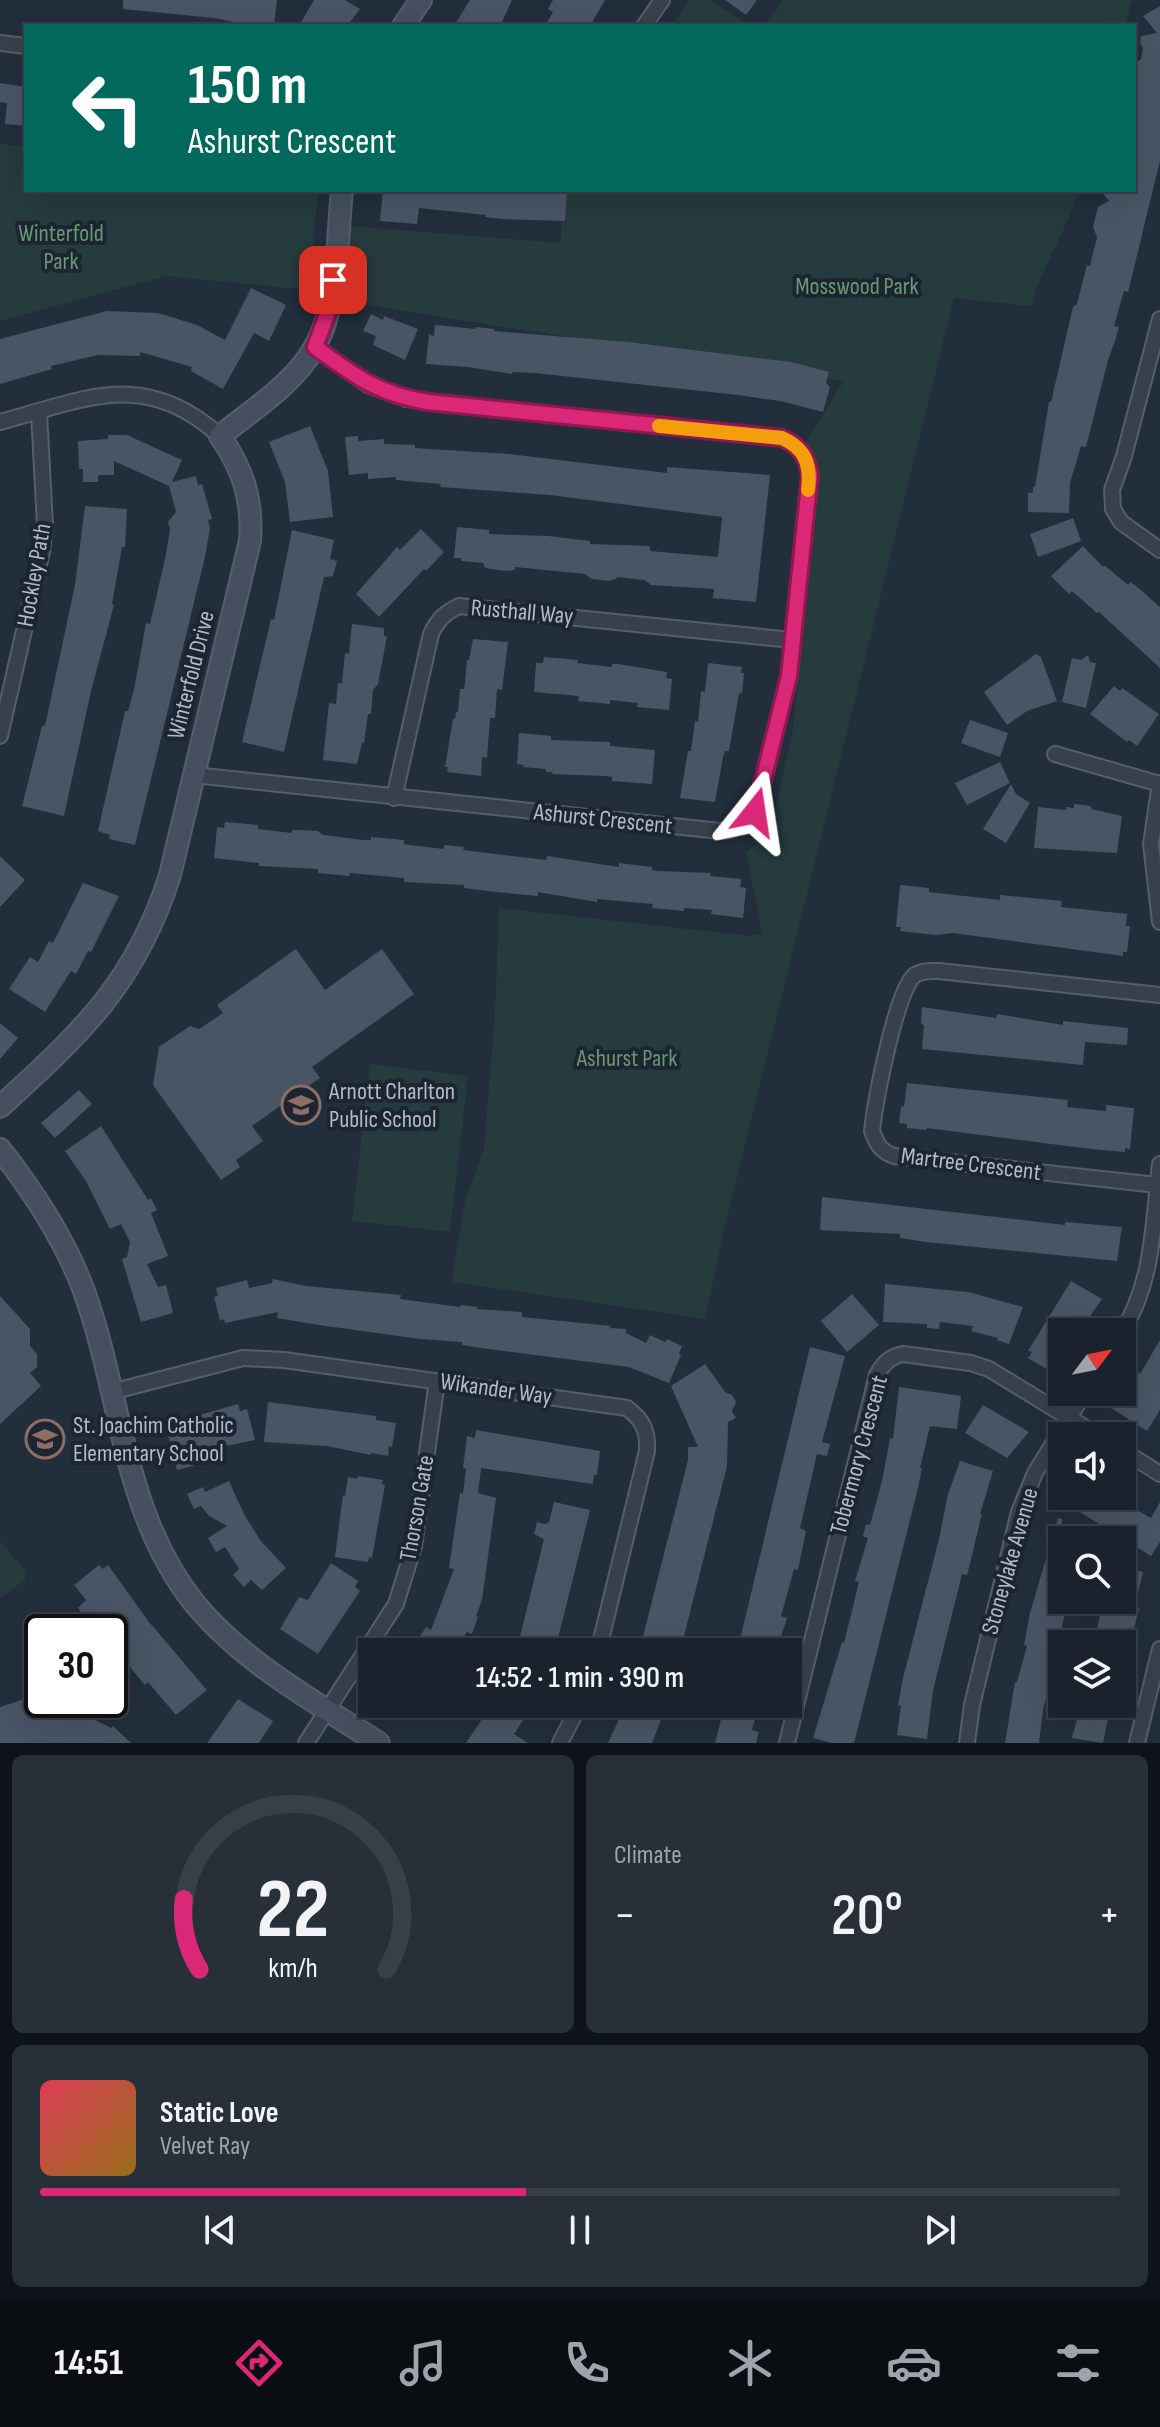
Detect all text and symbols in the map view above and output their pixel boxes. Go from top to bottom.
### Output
text: 150 m [188,53,307,120]
icon: left [56,56,160,160]
text: Ashurst Crescent [188,121,396,164]
park label: Winterfold Park [18,219,104,276]
pin [299,246,367,314]
icon: arrive [311,258,355,302]
park label: Mosswood Park [795,272,919,301]
street label: Hockley Path [11,521,57,629]
street label: Rusthall Way [470,593,574,631]
street label: Winterfold Drive [161,608,221,742]
position arrow [713,770,797,854]
street label: Ashurst Crescent [531,797,674,841]
park label: Ashurst Park [576,1044,677,1073]
place label: Arnott Charlton Public School [328,1077,455,1134]
school or university icon: Arnott Charlton Public School [280,1084,322,1126]
street label: Martree Crescent [899,1141,1043,1187]
north arrow [1048,1318,1136,1406]
map controls [1048,1318,1136,1718]
street label: Wikander Way [438,1367,554,1411]
street label: Tobermory Crescent [824,1372,894,1538]
place label: St. Joachim Catholic Elementary School [73,1411,234,1468]
school or university icon: St. Joachim Catholic Elementary School [24,1418,66,1460]
button: sound [1048,1422,1136,1510]
street label: Thorson Gate [393,1453,441,1563]
street label: Stoneylake Avenue [975,1484,1045,1638]
button: search [1048,1526,1136,1614]
speed limit sign: 30 [24,1614,128,1718]
button: layers [1048,1630,1136,1718]
text: 14:52 · 1 min · 390 m [476,1660,684,1696]
text: Climate [614,1840,682,1871]
text: 22 [257,1861,329,1961]
text: 20° [831,1880,903,1952]
text: − [614,1889,636,1942]
text: + [1098,1889,1120,1942]
text: km/h [268,1951,318,1986]
text: Static Love [160,2095,279,2131]
text: Velvet Ray [160,2131,250,2162]
icon: previous [198,2208,242,2252]
icon: pause [558,2208,602,2252]
icon: next [918,2208,962,2252]
icon: directions [231,2335,287,2391]
icon: music [395,2335,451,2391]
icon: phone [559,2335,615,2391]
icon: climate [722,2335,778,2391]
icon: car [886,2335,942,2391]
icon: filters [1050,2335,1106,2391]
text: 14:51 [54,2342,123,2385]

